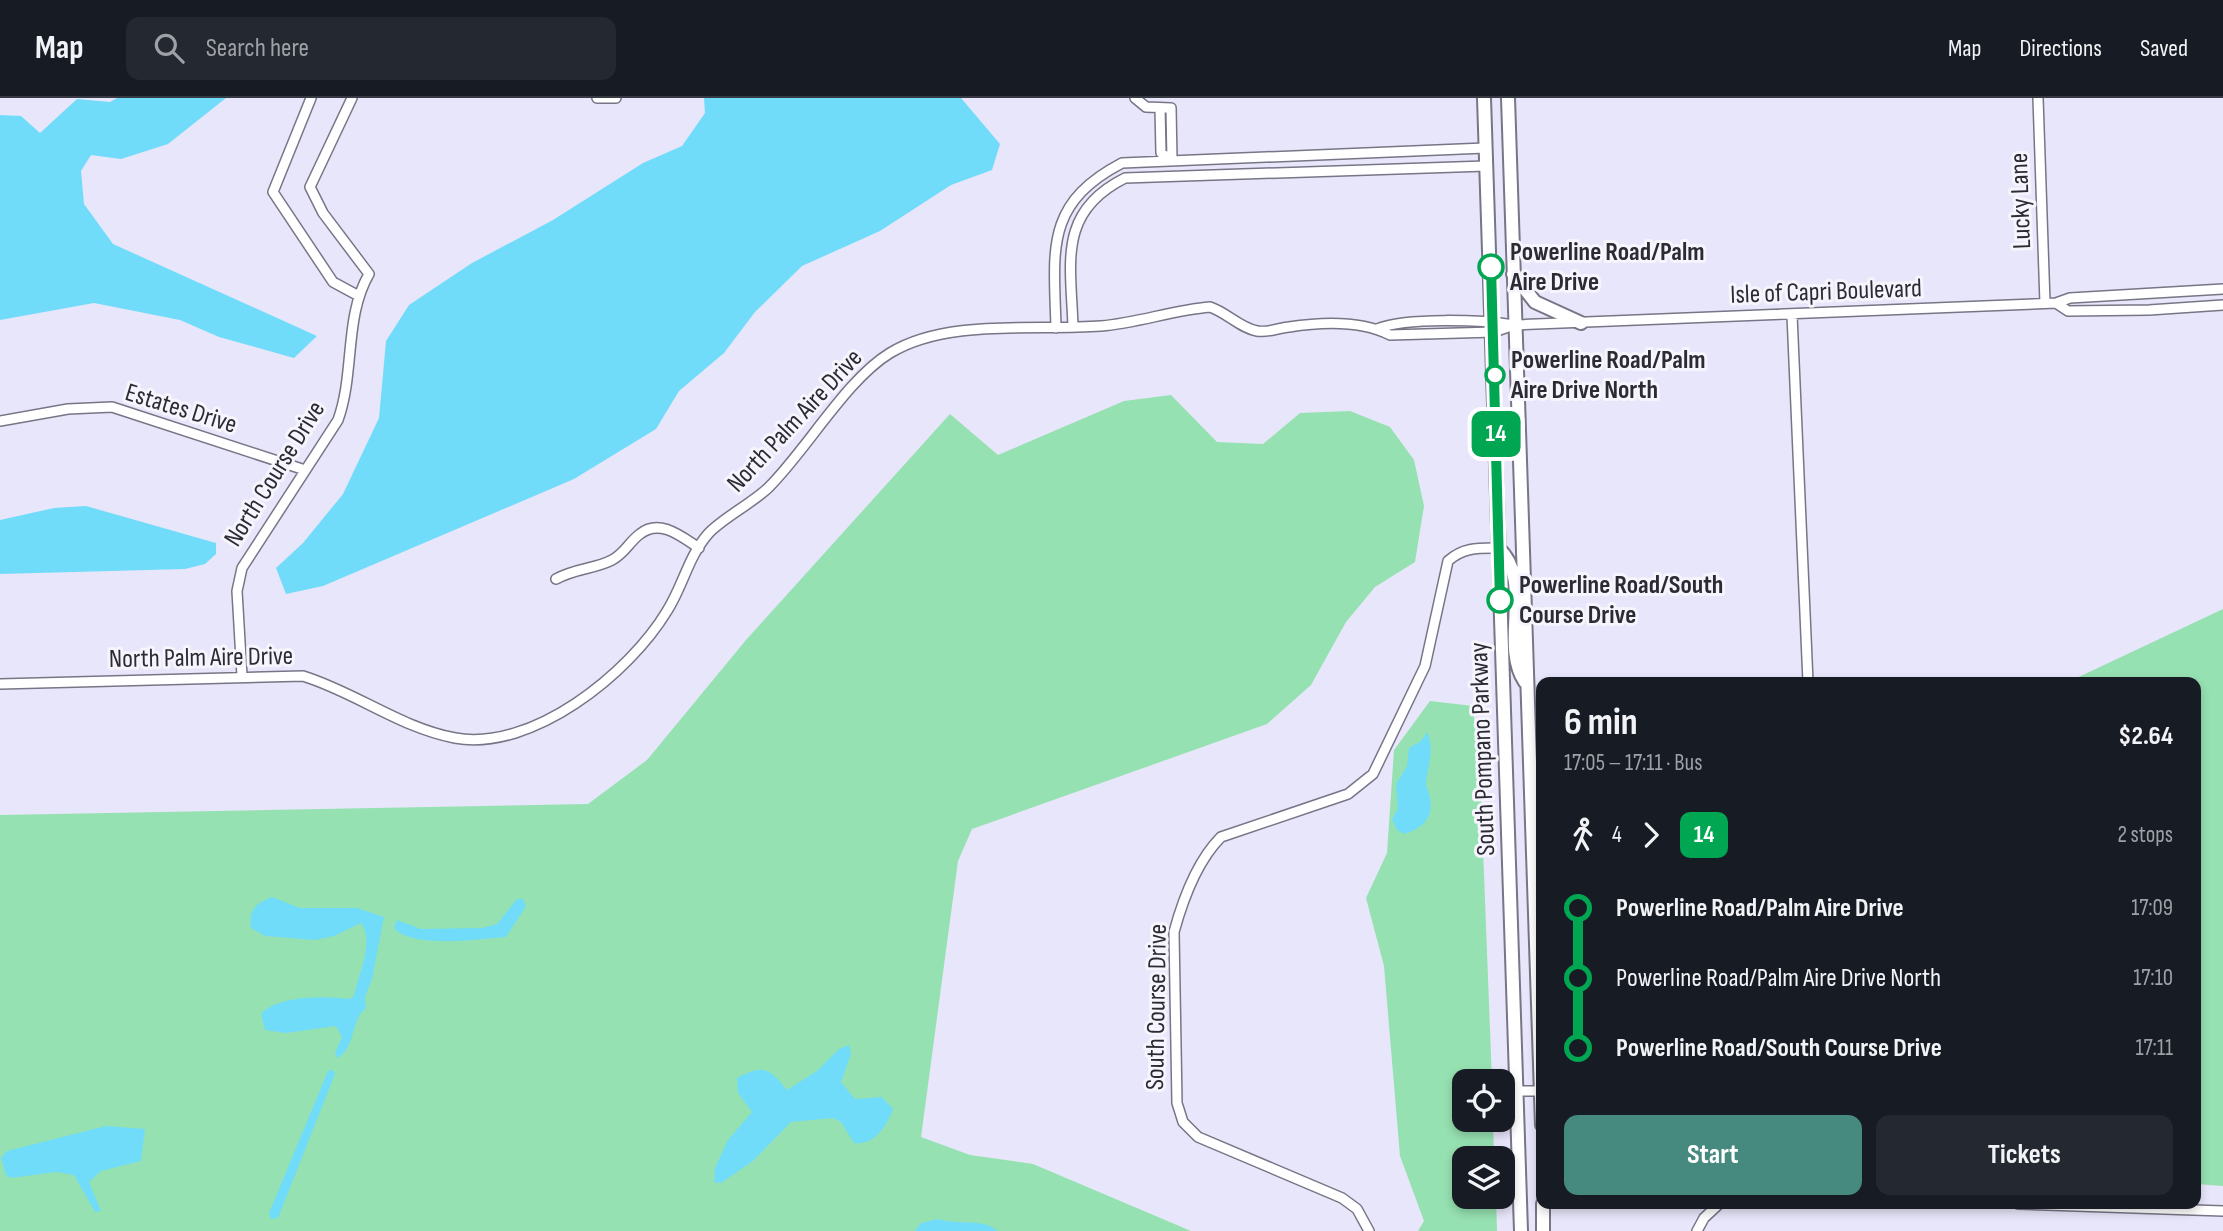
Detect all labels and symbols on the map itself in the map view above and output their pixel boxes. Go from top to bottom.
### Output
street label: Lucky Lane [2004,152,2038,250]
place label: Powerline Road/Palm Aire Drive [1509,237,1705,298]
marker: Powerline Road/Palm Aire Drive [1478,254,1504,280]
street label: Isle of Capri Boulevard [1730,273,1922,311]
street label: North Palm Aire Drive [721,343,869,499]
place label: Powerline Road/Palm Aire Drive North [1510,345,1706,406]
marker: Powerline Road/Palm Aire Drive North [1485,365,1505,385]
street label: Estates Drive [122,377,240,441]
street label: North Course Drive [218,396,332,552]
line badge: 14 [1464,411,1528,457]
place label: Powerline Road/South Course Drive [1519,570,1723,631]
marker: Powerline Road/South Course Drive [1487,587,1513,613]
street label: North Palm Aire Drive [109,641,293,675]
street label: South Pompano Parkway [1464,642,1502,856]
street label: South Course Drive [1140,924,1174,1090]

